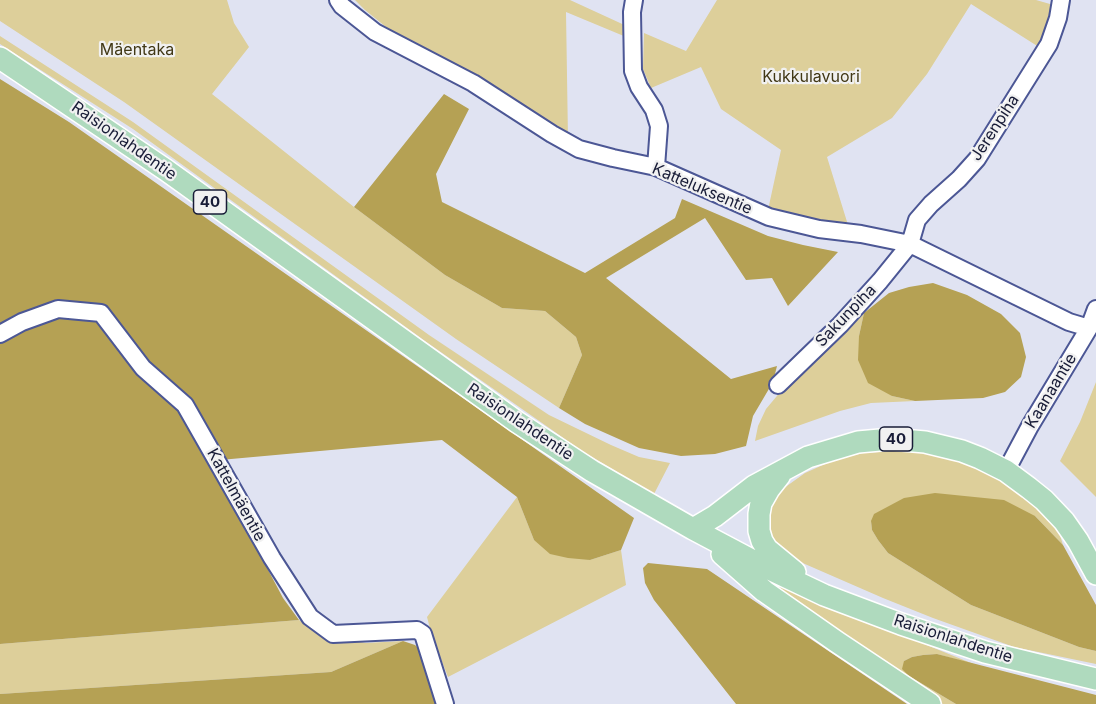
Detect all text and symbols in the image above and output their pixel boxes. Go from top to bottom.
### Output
park label: Mäentaka [100,40,174,60]
park label: Kukkulavuori [762,67,860,87]
street label: Jerenpiha [966,91,1024,165]
street label: Raisionlahdentie [68,98,180,184]
street label: Katteluksentie [649,159,755,219]
road number: 40 [194,190,226,214]
street label: Sakunpiha [812,281,880,351]
street label: Kaanaantie [1021,350,1081,432]
street label: Raisionlahdentie [463,379,577,465]
road number: 40 [880,427,912,451]
street label: Kattelmäentie [203,445,269,545]
street label: Raisionlahdentie [891,611,1015,667]

